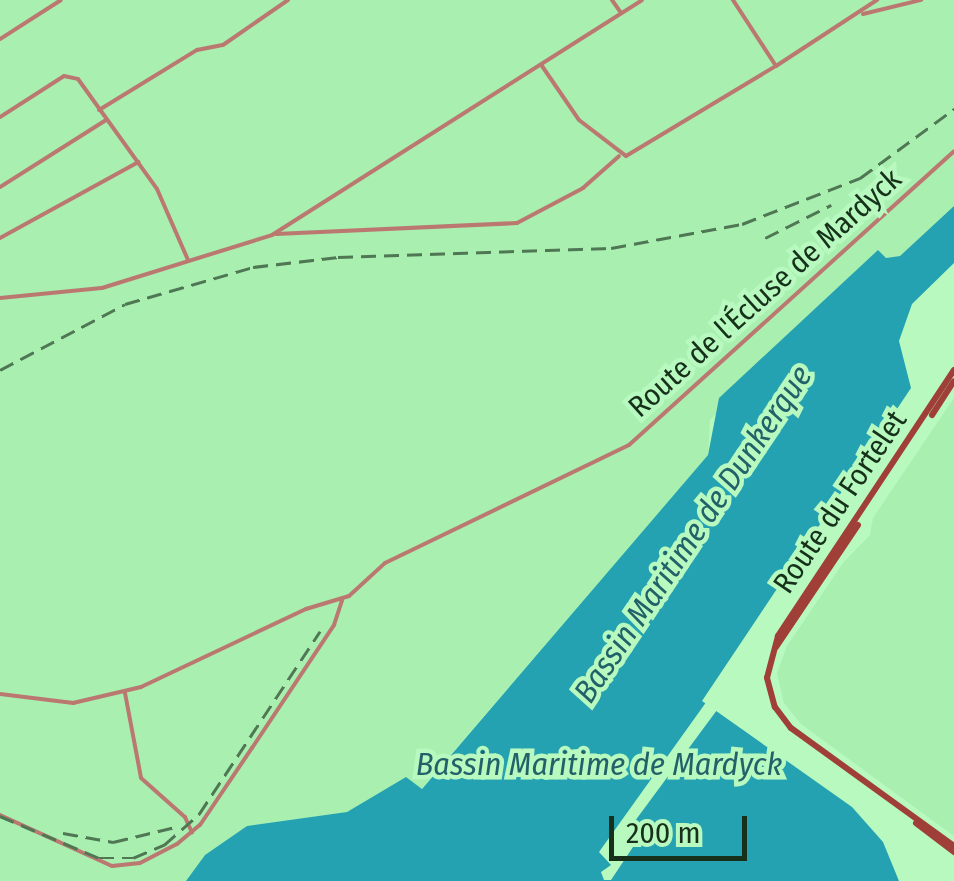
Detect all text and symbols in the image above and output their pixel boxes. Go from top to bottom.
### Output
street label: Route de l'Écluse de Mardyck [621,161,909,425]
water label: Bassin Maritime de Dunkerque [566,358,820,710]
street label: Route du Fortelet [766,404,914,600]
water label: Bassin Maritime de Mardyck [416,745,782,783]
scale bar [614,796,752,858]
text: 200 m [626,815,701,851]

